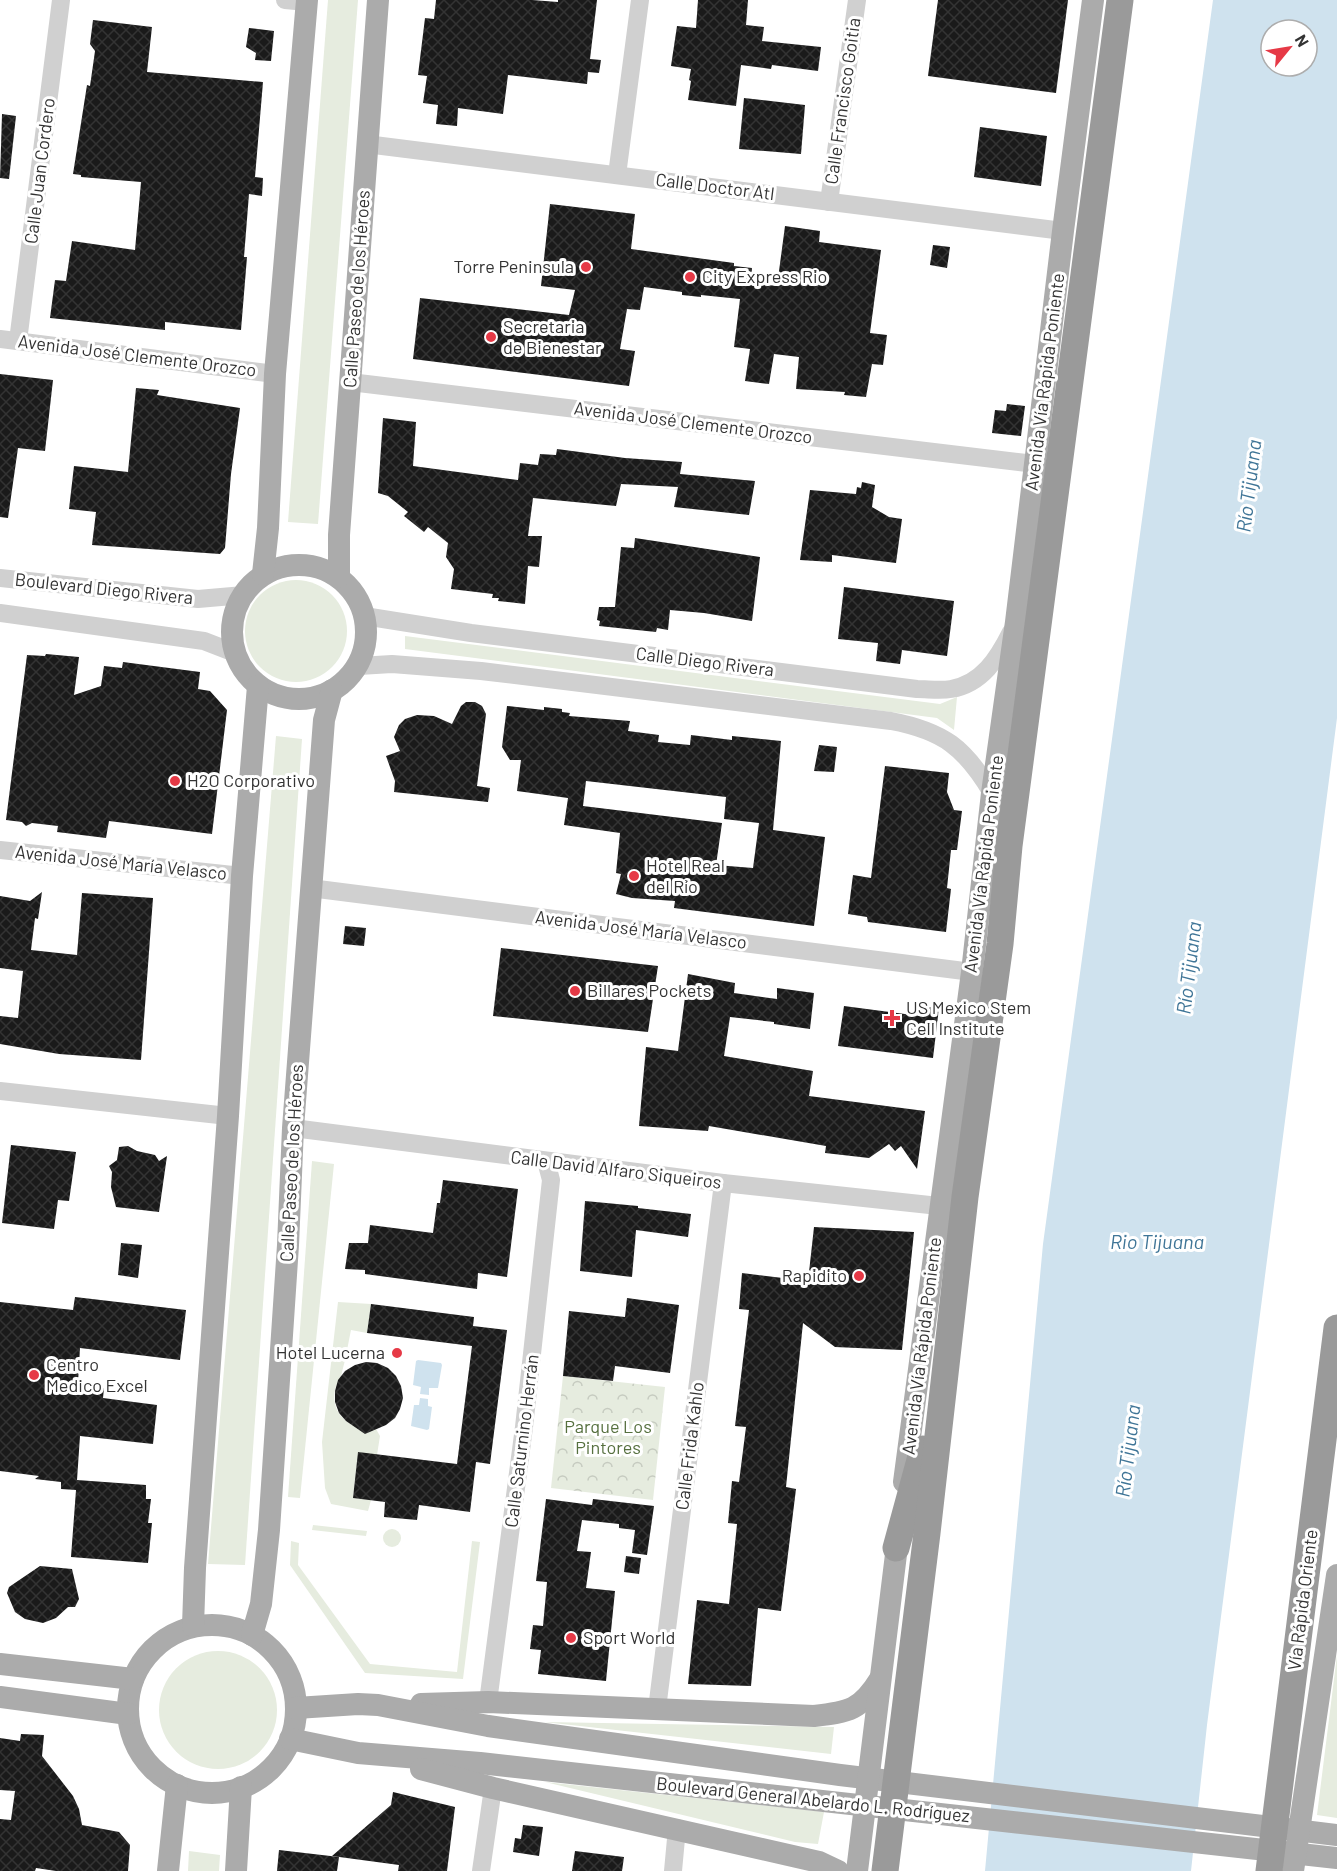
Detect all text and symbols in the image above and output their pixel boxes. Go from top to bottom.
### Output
street label: Calle Francisco Goitia [819,16,865,186]
north arrow [1259,18,1319,78]
text: N [1292,31,1313,50]
street label: Calle Juan Cordero [19,97,59,245]
street label: Calle Doctor Atl [655,168,776,204]
street label: Calle Paseo de los Héroes [338,189,374,388]
place label: Torre Peninsula [453,255,574,277]
marker: Torre Peninsula [579,260,593,274]
place label: City Express Rio [702,265,827,287]
marker: City Express Rio [683,270,697,284]
street label: Avenida Vía Rápida Poniente [1020,272,1068,492]
place label: Secretaria de Bienestar [503,315,602,358]
street label: Avenida José Clemente Orozco [17,329,258,381]
marker: Secretaria de Bienestar [484,330,498,344]
street label: Avenida José Clemente Orozco [573,396,814,448]
water label: Río Tijuana [1230,438,1266,534]
street label: Boulevard Diego Rivera [14,568,194,608]
street label: Calle Diego Rivera [635,642,775,680]
street label: Avenida Vía Rápida Poniente [959,754,1007,974]
place label: H2O Corporativo [187,769,315,791]
marker: H2O Corporativo [168,774,182,788]
street label: Avenida José María Velasco [14,840,228,884]
place label: Hotel Real del Río [646,854,725,897]
marker: Hotel Real del Río [627,869,641,883]
street label: Avenida José María Velasco [534,905,748,953]
water label: Río Tijuana [1170,920,1206,1016]
place label: Billares Pockets [587,979,711,1001]
marker: Billares Pockets [568,984,582,998]
place label: US Mexico Stem Cell Institute [906,996,1031,1039]
marker: US Mexico Stem Cell Institute [883,1009,901,1027]
street label: Calle Paseo de los Héroes [275,1064,307,1262]
street label: Calle David Alfaro Siqueiros [509,1145,723,1193]
water label: Rio Tijuana [1110,1229,1204,1253]
street label: Avenida Vía Rápida Poniente [897,1236,945,1456]
place label: Rapidito [782,1264,847,1286]
marker: Rapidito [852,1269,866,1283]
place label: Hotel Lucerna [276,1341,385,1363]
marker: Hotel Lucerna [390,1346,404,1360]
place label: Centro Medico Excel [46,1353,148,1396]
street label: Calle Saturnino Herrán [499,1353,543,1529]
marker: Centro Medico Excel [27,1368,41,1382]
street label: Calle Frida Kahlo [670,1380,708,1511]
water label: Río Tijuana [1109,1403,1145,1499]
park label: Parque Los Pintores [564,1415,652,1458]
street label: Vía Rápida Oriente [1282,1528,1322,1672]
place label: Sport World [583,1626,675,1648]
marker: Sport World [564,1631,578,1645]
street label: Boulevard General Abelardo L. Rodríguez [655,1772,971,1826]

